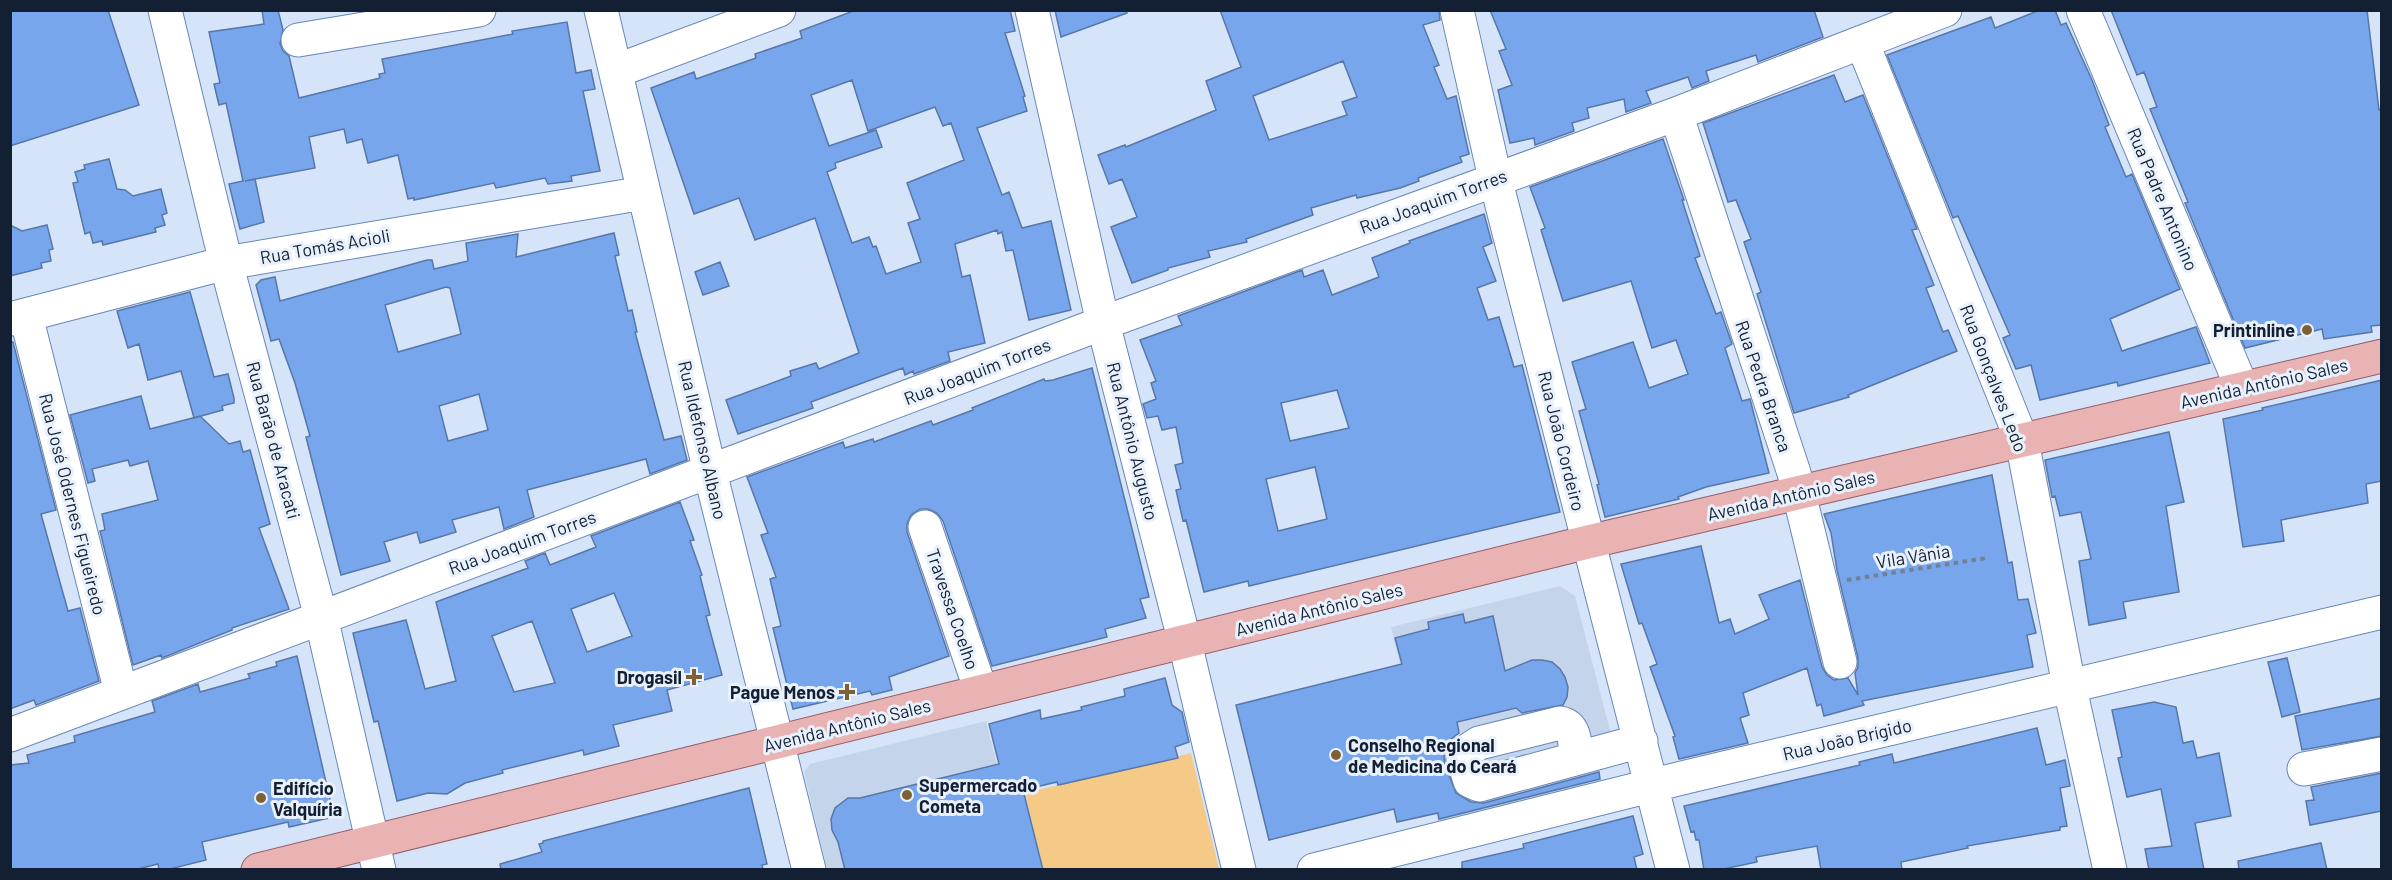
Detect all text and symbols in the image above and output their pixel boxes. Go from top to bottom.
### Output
street label: Rua Padre Antonino [2123,124,2203,274]
street label: Rua Joaquim Torres [1356,164,1510,238]
street label: Rua Tomás Acioli [258,224,392,268]
street label: Rua Gonçalves Ledo [1956,301,2032,455]
street label: Rua Pedra Branca [1731,317,1797,455]
place label: Printinline [2213,319,2295,341]
marker: Printinline [2300,323,2314,337]
street label: Rua Joaquim Torres [901,333,1053,409]
street label: Avenida Antônio Sales [2178,353,2350,413]
street label: Rua Barão de Aracati [242,359,306,521]
street label: Rua Ildefonso Albano [674,359,732,521]
street label: Rua Antônio Augusto [1103,360,1163,522]
street label: Rua João Cordeiro [1534,369,1590,513]
street label: Rua José Odernes Figueiredo [35,391,111,617]
street label: Avenida Antônio Sales [1705,465,1877,525]
street label: Rua Joaquim Torres [445,505,599,579]
street label: Vila Vânia [1874,539,1952,573]
street label: Travessa Coelho [922,546,984,672]
street label: Avenida Antônio Sales [1233,578,1405,640]
place label: Drogasil [617,666,682,688]
marker: Drogasil [687,670,701,684]
place label: Pague Menos [730,681,835,703]
marker: Pague Menos [840,685,854,699]
street label: Avenida Antônio Sales [761,694,933,756]
street label: Rua João Brígido [1780,713,1914,765]
place label: Conselho Regional de Medicina do Ceará [1348,734,1517,777]
marker: Conselho Regional de Medicina do Ceará [1329,748,1343,762]
place label: Supermercado Cometa [919,774,1037,817]
place label: Edifício Valquíria [273,777,342,820]
marker: Supermercado Cometa [900,788,914,802]
marker: Edifício Valquíria [254,791,268,805]

